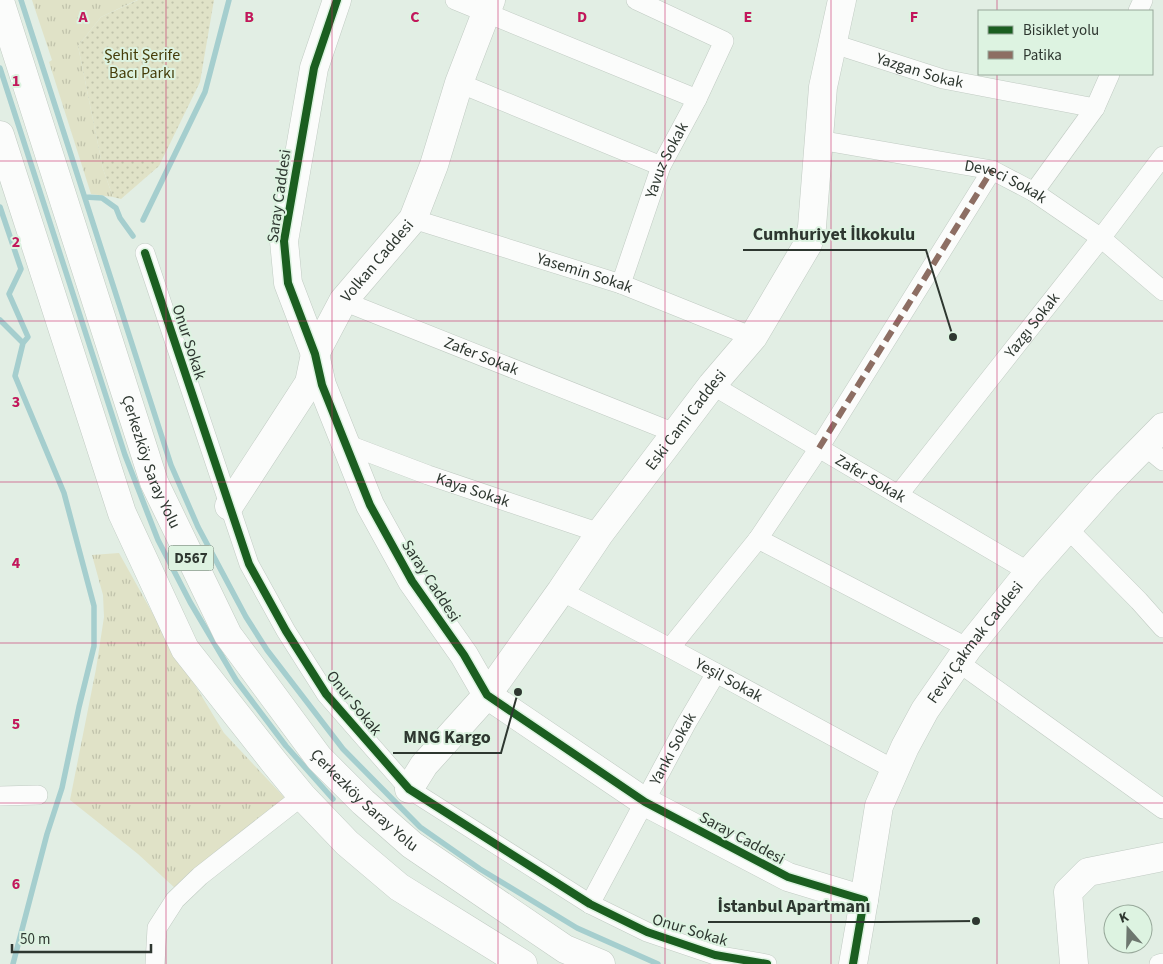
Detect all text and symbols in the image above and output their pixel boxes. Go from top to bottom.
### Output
text: A [77,6,88,28]
text: B [244,6,254,28]
text: C [410,6,420,28]
text: D [577,6,587,28]
text: E [744,6,752,28]
text: F [910,6,918,28]
legend [978,10,1153,75]
text: Bisiklet yolu [1023,20,1099,41]
park label: Şehit Şerife Bacı Parkı [104,44,180,84]
text: Patika [1023,45,1062,66]
street label: Yazgan Sokak [872,47,965,94]
text: 1 [12,70,20,92]
street label: Yavuz Sokak [640,118,694,202]
street label: Saray Caddesi [262,148,296,244]
street label: Deveci Sokak [963,154,1051,209]
street label: Volkan Caddesi [336,215,419,307]
callout: Cumhuriyet İlkokulu [743,217,926,250]
text: Cumhuriyet İlkokulu [753,222,915,247]
text: 2 [12,231,20,253]
street label: Yasemin Sokak [533,247,636,299]
street label: Yazgı Sokak [999,288,1065,363]
street label: Onur Sokak [167,302,212,382]
street label: Zafer Sokak [441,331,522,381]
street label: Eski Cami Caddesi [640,365,731,475]
text: 3 [12,391,20,413]
street label: Çerkezköy Saray Yolu [116,392,186,532]
street label: Zafer Sokak [831,449,910,508]
street label: Kaya Sokak [433,467,513,513]
street label: Saray Caddesi [396,536,466,626]
road number: D567 [168,546,214,570]
text: 4 [12,552,21,574]
street label: Fevzi Çakmak Caddesi [922,577,1028,708]
street label: Yeşil Sokak [690,652,767,707]
street label: Onur Sokak [321,666,387,740]
street label: Yankı Sokak [644,708,701,790]
text: 5 [12,713,20,735]
callout: MNG Kargo [393,720,501,753]
text: MNG Kargo [403,725,491,750]
street label: Çerkezköy Saray Yolu [305,745,422,857]
street label: Saray Caddesi [695,806,789,870]
text: 6 [12,873,20,895]
callout: İstanbul Apartmanı [708,889,881,922]
text: İstanbul Apartmanı [718,894,870,919]
north arrow [1103,904,1153,954]
text: K [1116,907,1132,929]
street label: Onur Sokak [650,908,730,952]
scale bar [12,922,151,954]
text: 50 m [20,929,50,950]

